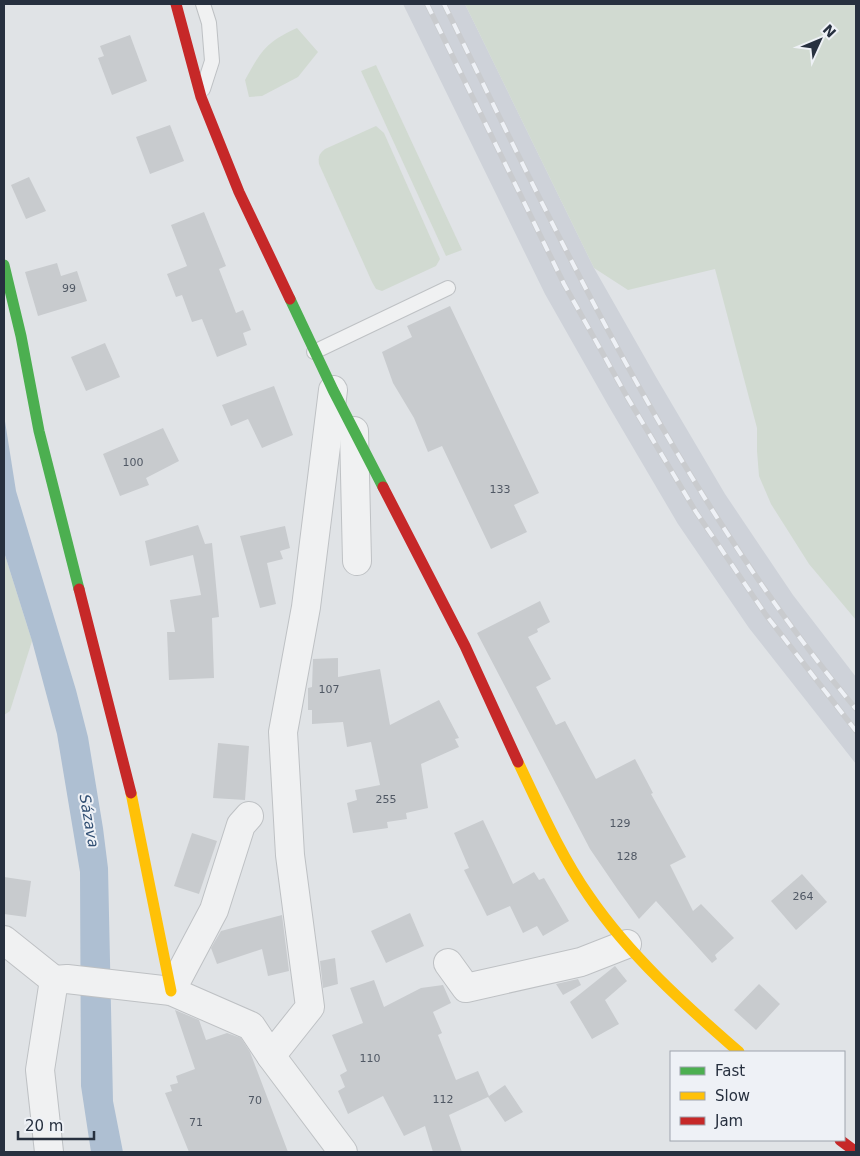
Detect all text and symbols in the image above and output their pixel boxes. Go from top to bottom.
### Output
north arrow [795,15,845,65]
text: N [820,21,839,41]
house number: 99 [62,282,76,295]
house number: 100 [123,456,144,469]
house number: 133 [490,483,511,496]
house number: 107 [319,683,340,696]
water label: Sázava [75,793,103,849]
house number: 255 [376,793,397,806]
house number: 129 [610,817,631,830]
house number: 128 [617,850,638,863]
house number: 264 [793,890,814,903]
legend [670,1051,845,1141]
house number: 110 [360,1052,381,1065]
text: Fast [715,1062,745,1080]
text: Slow [715,1087,750,1105]
house number: 112 [433,1093,454,1106]
house number: 70 [248,1094,262,1107]
scale bar [18,1108,94,1140]
text: Jam [714,1112,743,1130]
house number: 71 [189,1116,203,1129]
text: 20 m [25,1117,63,1135]

